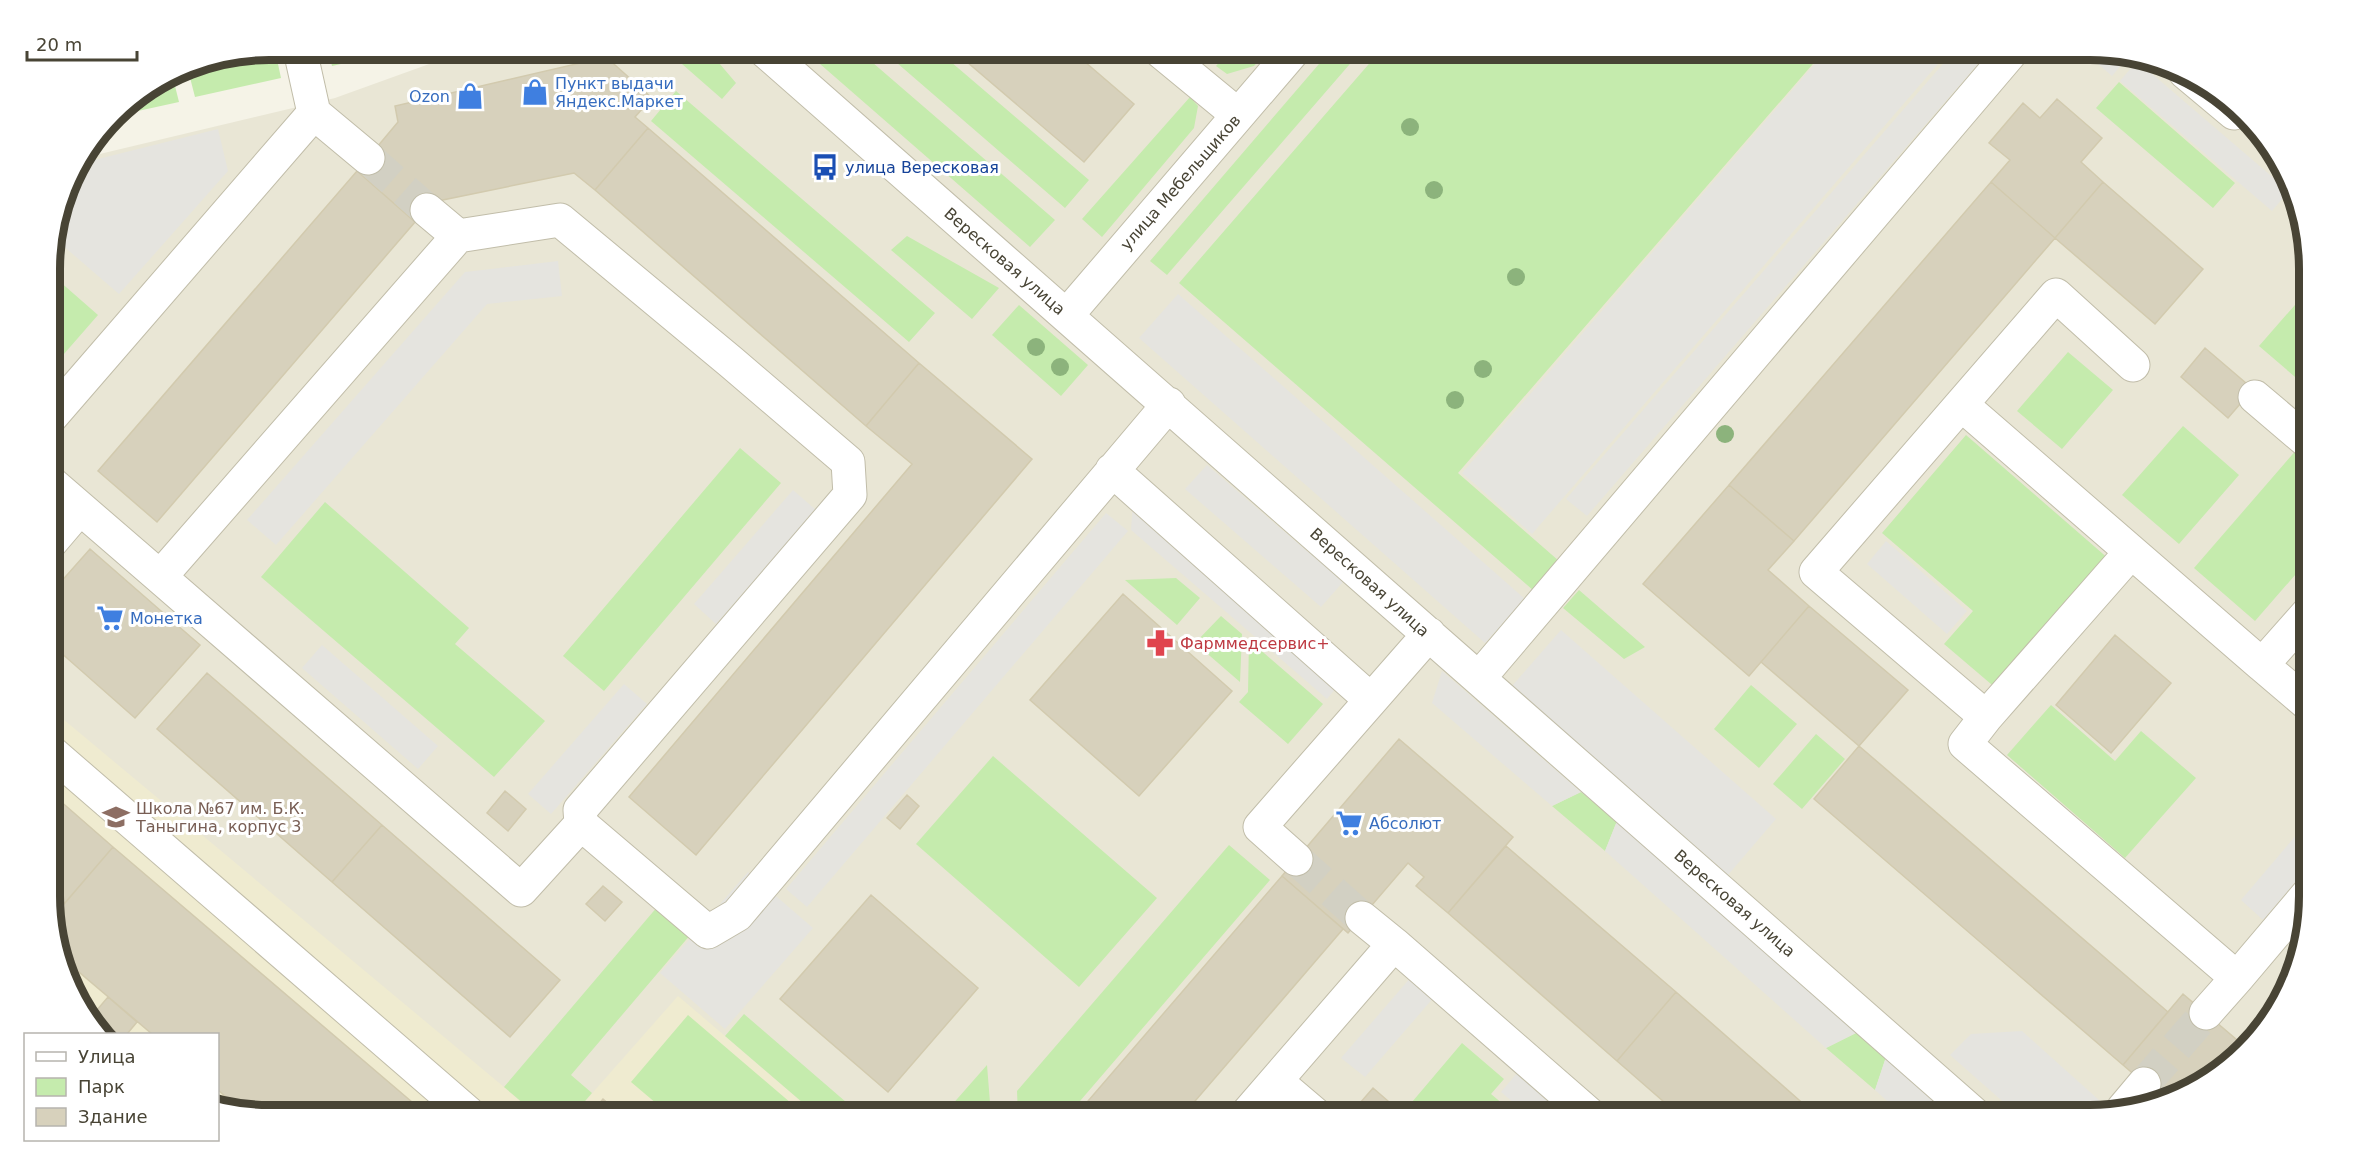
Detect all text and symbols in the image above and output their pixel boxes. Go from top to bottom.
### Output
scale bar [27,24,136,62]
text: 20 m [36,34,82,55]
place label: Пункт выдачи Яндекс.Маркет [555,74,684,111]
shop icon: Пункт выдачи Яндекс.Маркет [520,77,550,107]
shop icon: Ozon [455,81,485,111]
place label: Ozon [409,87,450,106]
street label: улица Мебельщиков [1116,111,1244,254]
bus stop icon: улица Вересковая [810,152,840,182]
place label: улица Вересковая [845,158,999,177]
street label: Вересковая улица [940,204,1069,319]
street label: Вересковая улица [1306,524,1433,641]
supermarket icon: Монетка [95,603,125,633]
place label: Монетка [130,609,203,628]
pharmacy icon: Фарммедсервис+ [1145,628,1175,658]
place label: Фарммедсервис+ [1180,634,1330,653]
place label: Школа №67 им. Б.К. Таныгина, корпус 3 [135,799,305,836]
school or university icon: Школа №67 им. Б.К. Таныгина, корпус 3 [101,802,131,832]
supermarket icon: Абсолют [1334,808,1364,838]
place label: Абсолют [1369,814,1441,833]
street label: Вересковая улица [1670,846,1799,961]
legend [24,1033,219,1141]
text: Улица [78,1046,135,1067]
text: Парк [78,1076,125,1097]
text: Здание [78,1106,148,1127]

